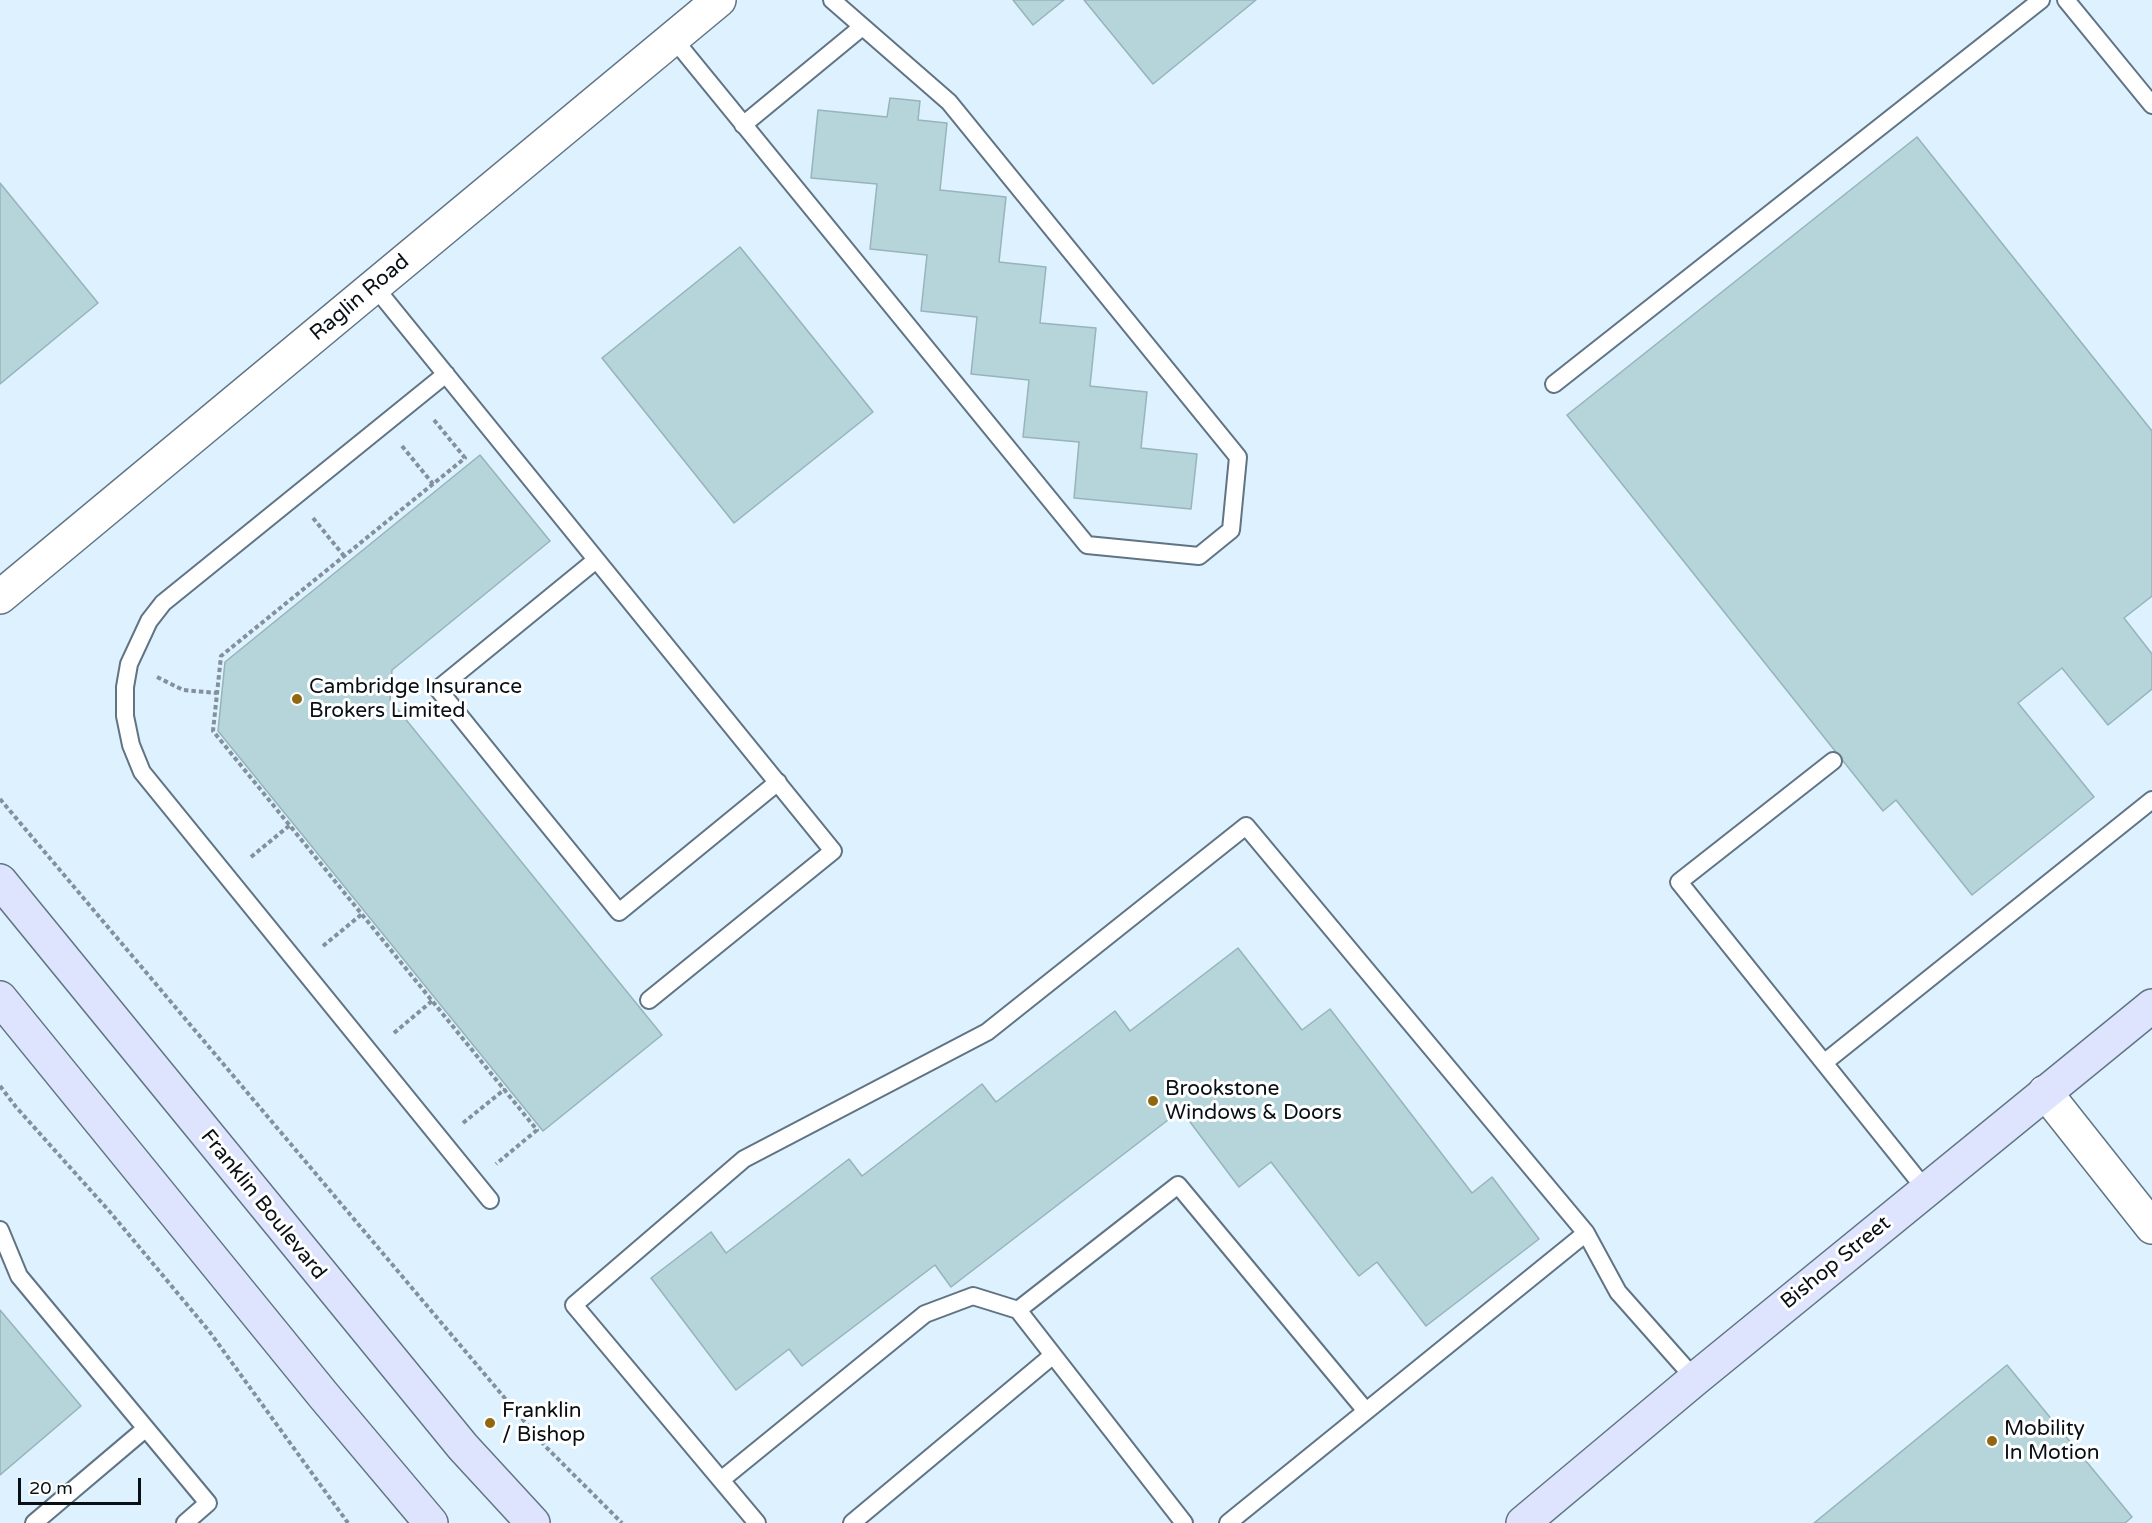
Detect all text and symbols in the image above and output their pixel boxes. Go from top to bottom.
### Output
street label: Raglin Road [305,249,415,347]
place label: Cambridge Insurance Brokers Limited [309,674,522,724]
marker: Cambridge Insurance Brokers Limited [290,692,304,706]
place label: Brookstone Windows & Doors [1165,1076,1342,1126]
marker: Brookstone Windows & Doors [1146,1094,1160,1108]
street label: Franklin Boulevard [195,1125,331,1285]
street label: Bishop Street [1776,1211,1896,1315]
place label: Franklin / Bishop [502,1398,585,1448]
marker: Franklin / Bishop [483,1416,497,1430]
place label: Mobility In Motion [2004,1416,2100,1466]
marker: Mobility In Motion [1985,1434,1999,1448]
scale bar [21,1466,144,1504]
text: 20 m [29,1477,73,1499]

